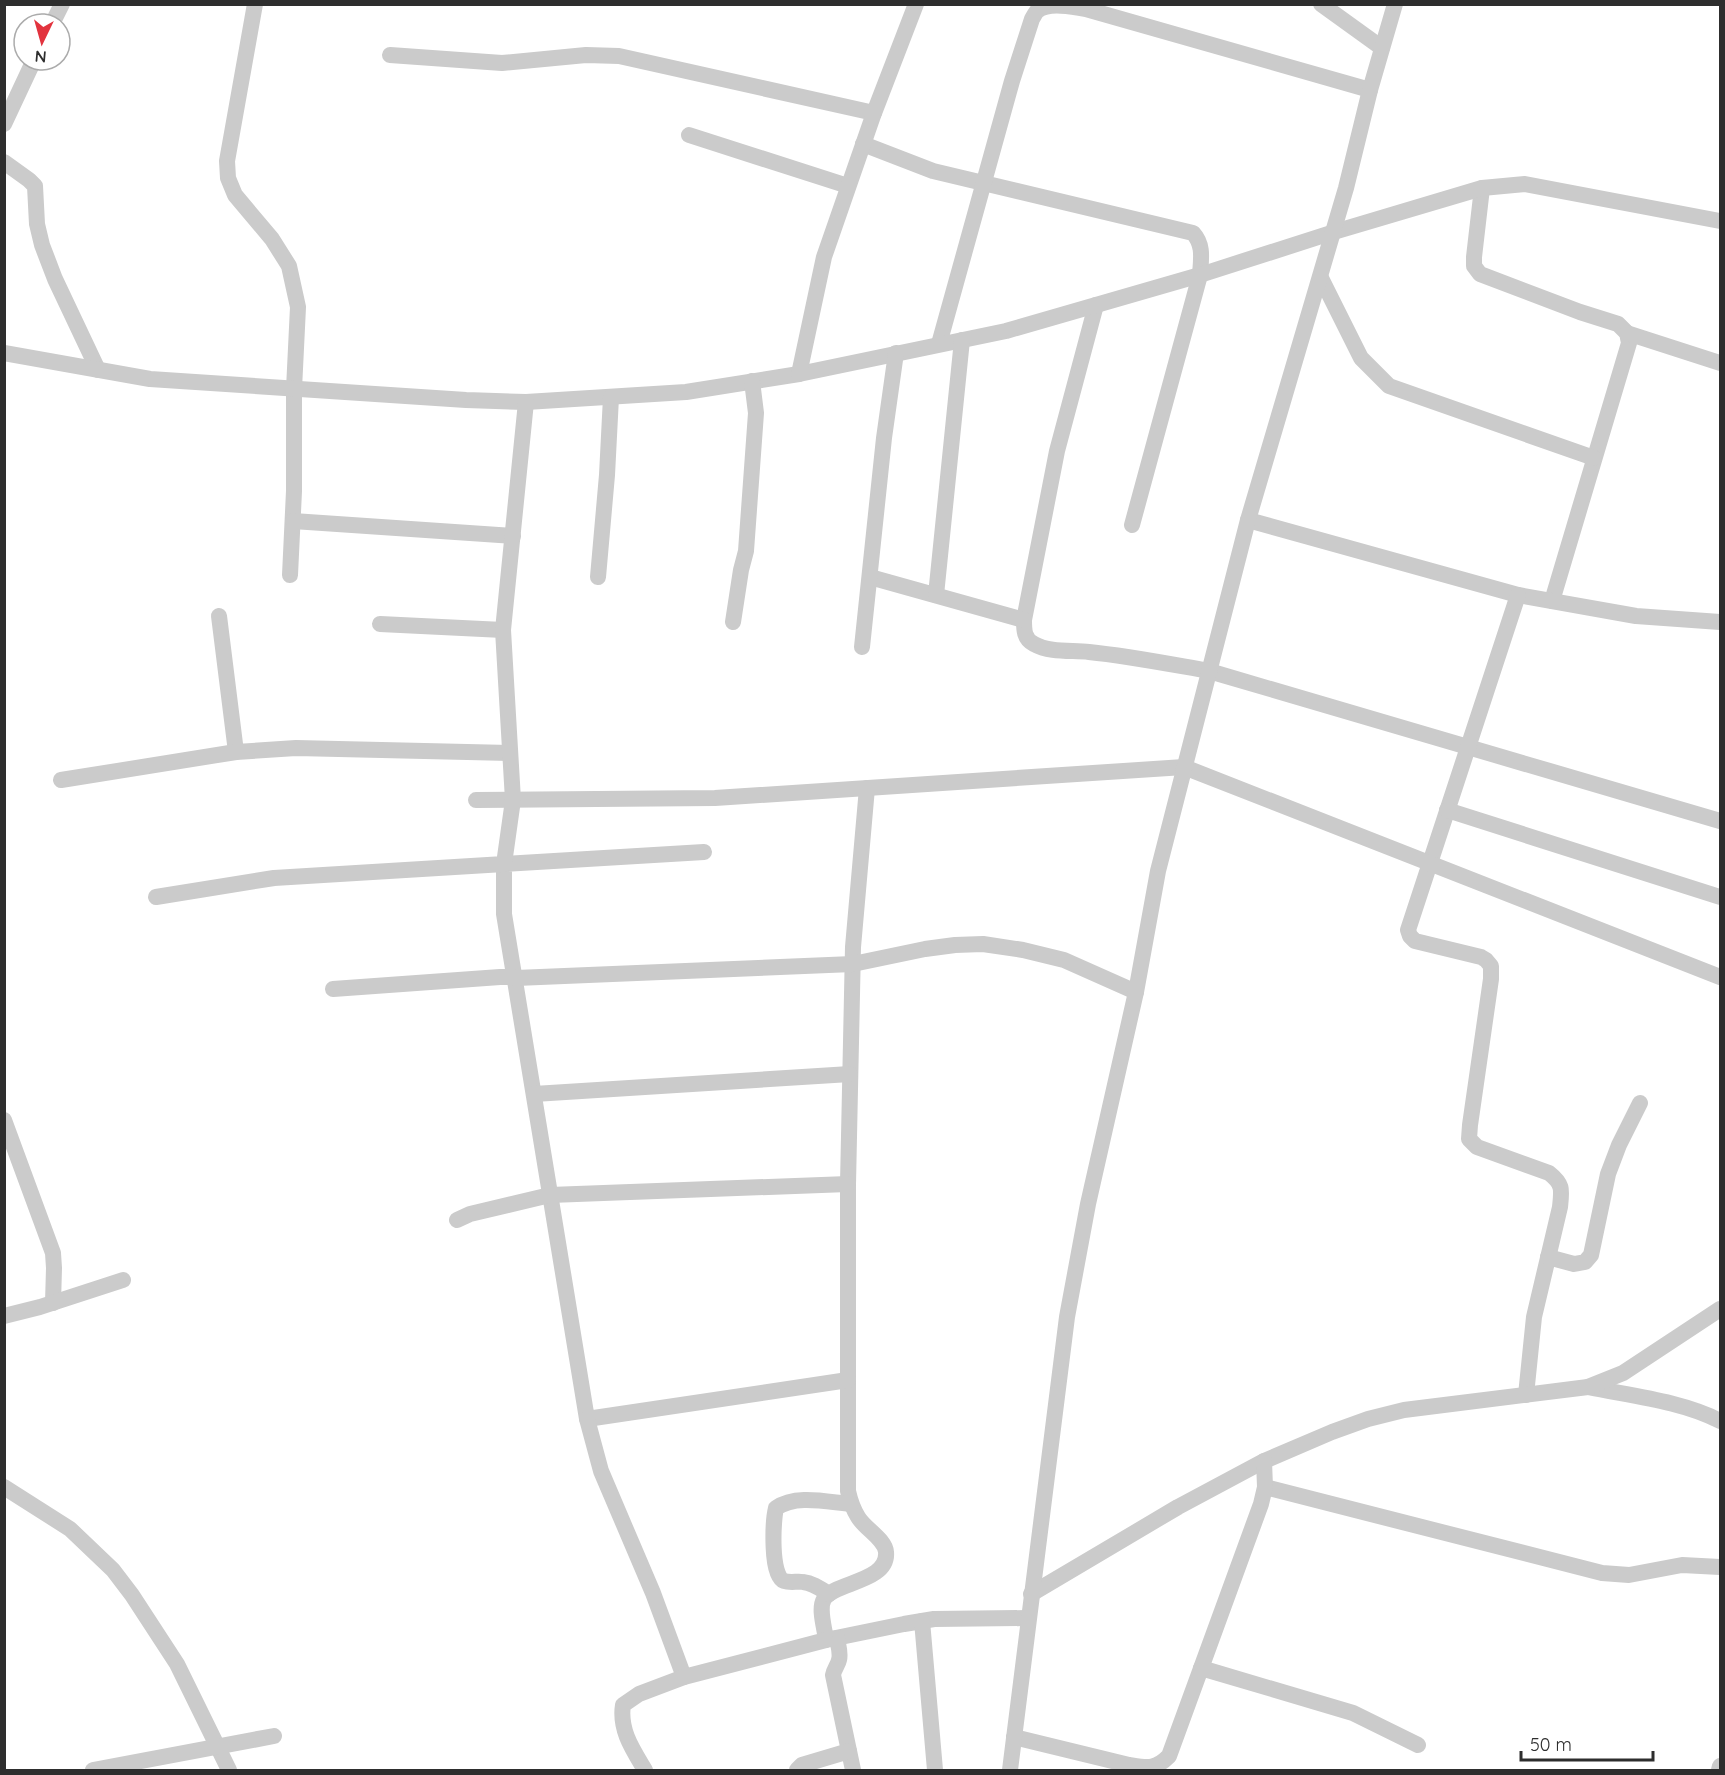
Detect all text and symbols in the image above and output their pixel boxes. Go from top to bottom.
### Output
north arrow [12,12,72,72]
text: N [34,46,47,67]
scale bar [1521,1724,1653,1762]
text: 50 m [1530,1733,1572,1756]

